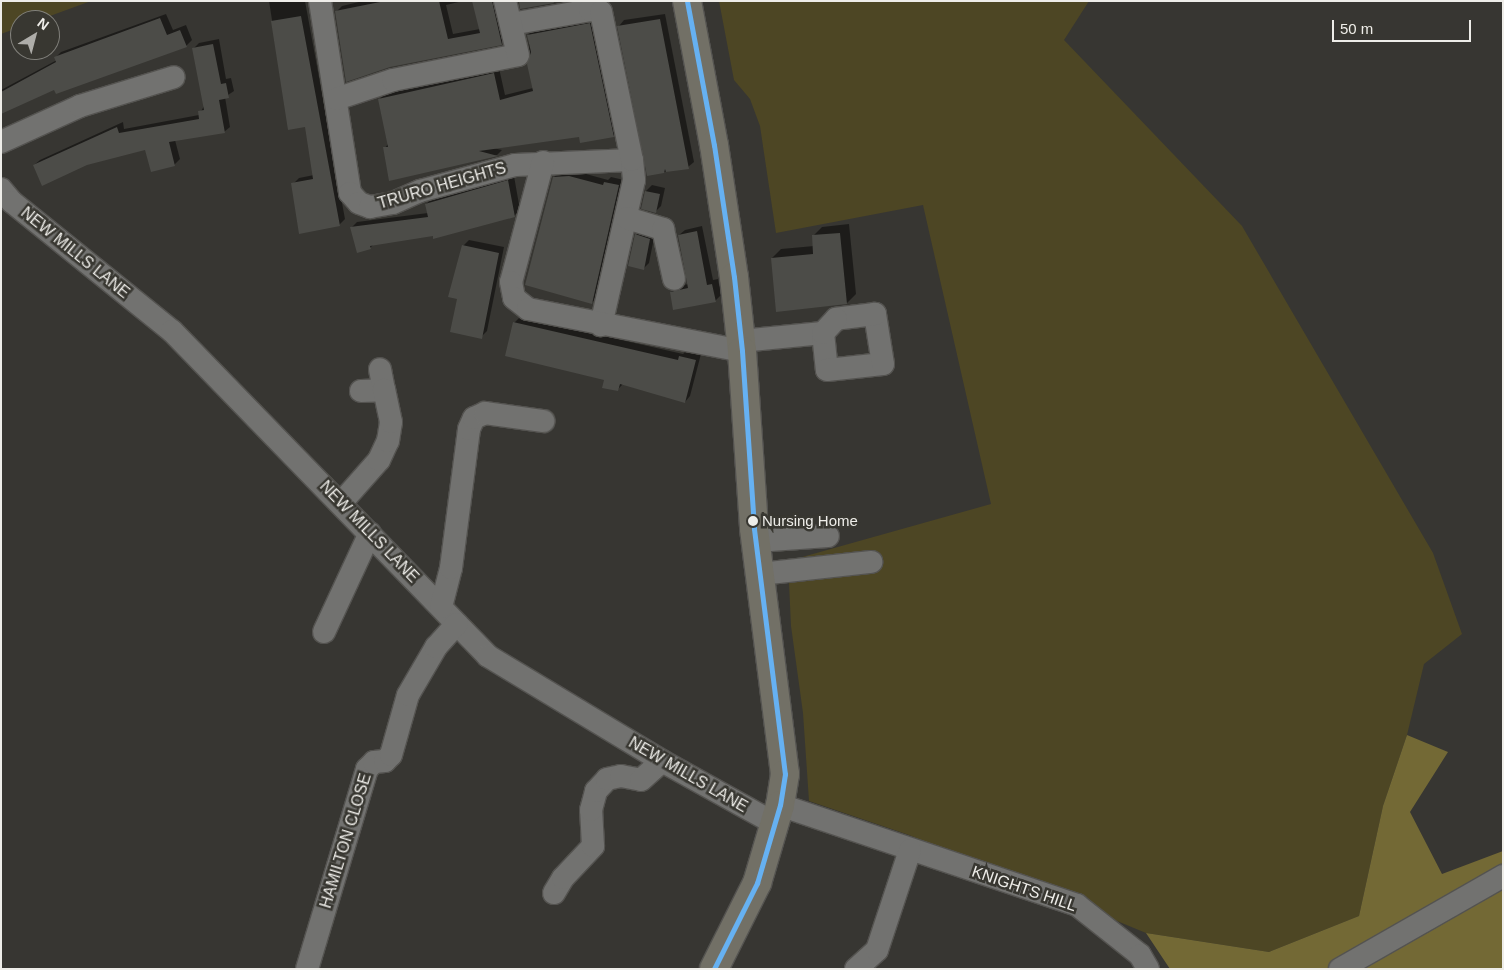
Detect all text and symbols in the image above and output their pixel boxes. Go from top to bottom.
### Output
north arrow [10,10,60,60]
scale bar [1334,10,1473,42]
text: N [35,14,52,33]
text: 50 m [1340,20,1373,37]
street label: TRURO HEIGHTS [376,159,508,213]
street label: NEW MILLS LANE [17,203,133,303]
street label: NEW MILLS LANE [315,477,423,587]
place label: Nursing Home [762,512,858,530]
marker: Nursing Home [748,516,758,526]
street label: NEW MILLS LANE [625,733,751,817]
street label: HAMILTON CLOSE [316,771,376,911]
street label: KNIGHTS HILL [969,862,1079,916]

